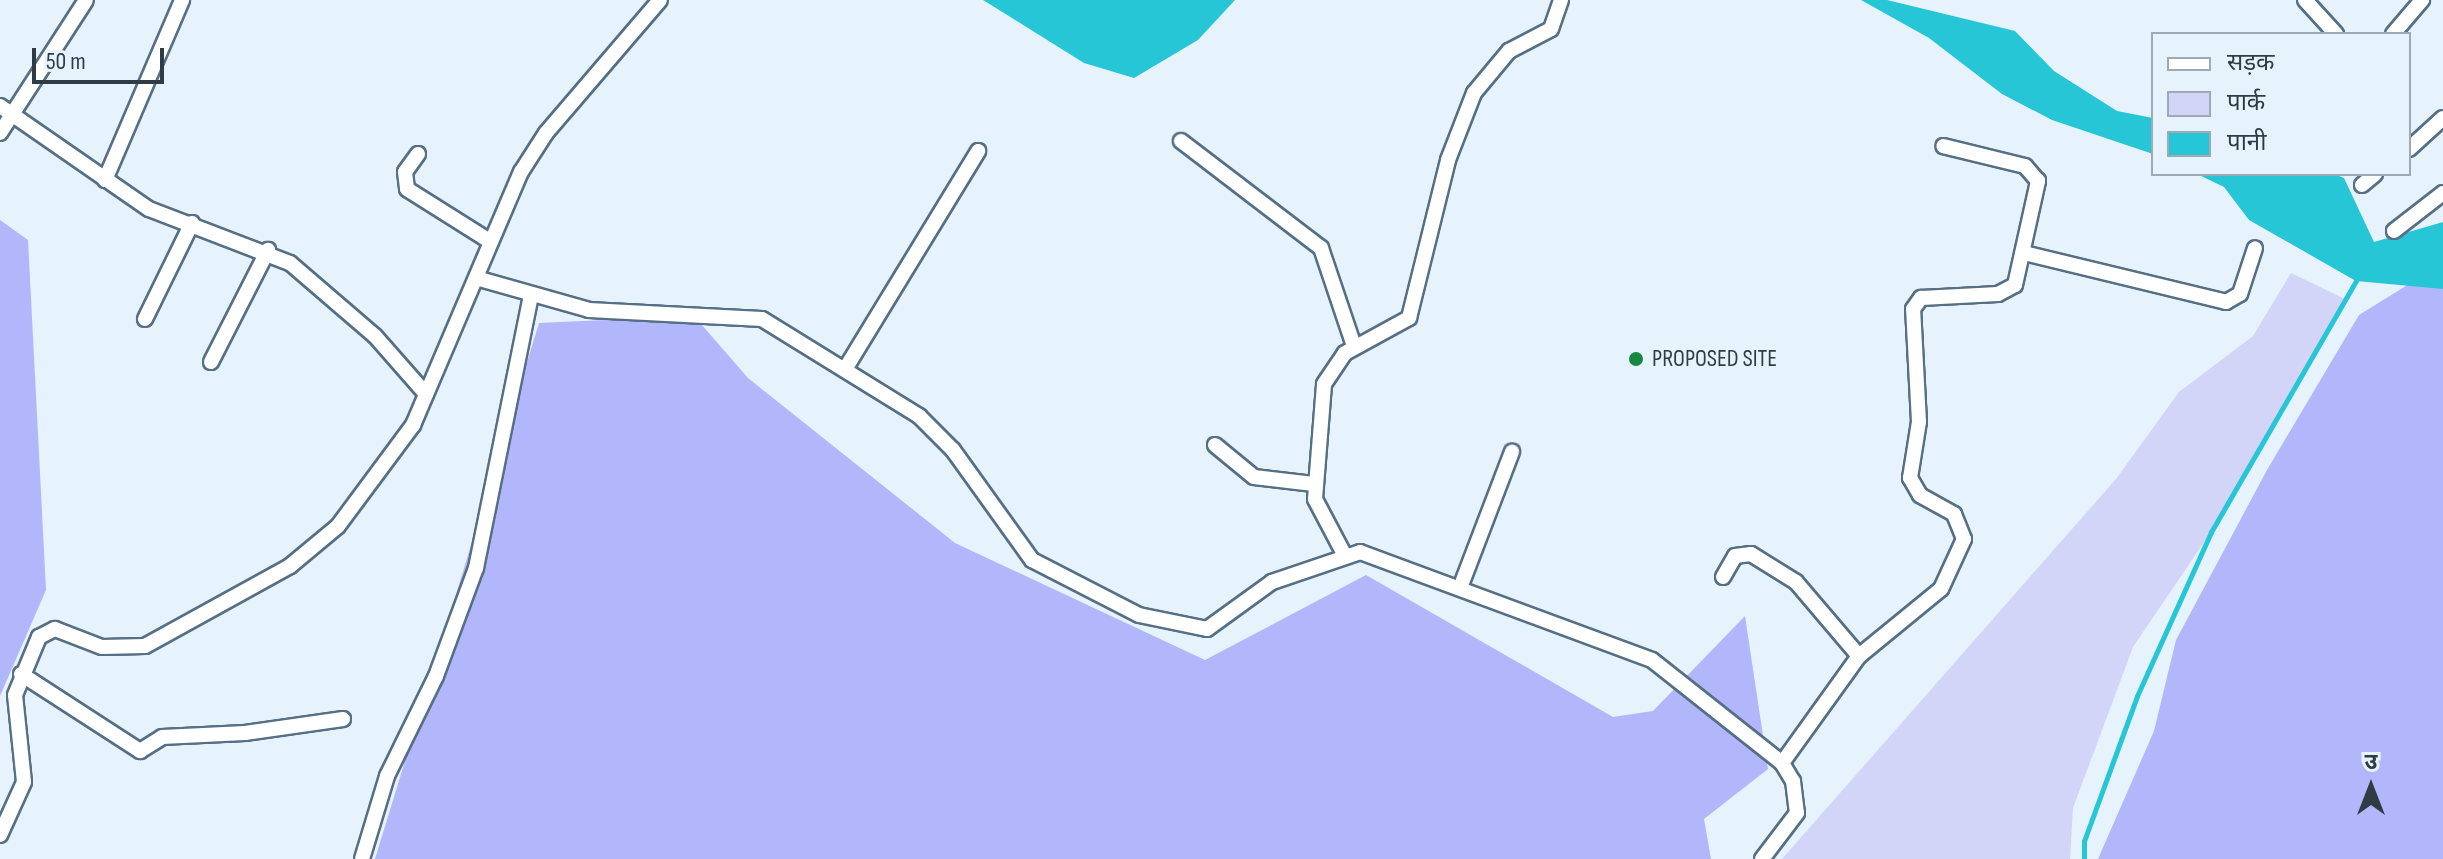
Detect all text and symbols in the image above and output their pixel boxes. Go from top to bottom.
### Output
scale bar [36,32,168,82]
legend [2151,32,2411,176]
text: 50 m [46,47,86,76]
text: सड़क [2227,48,2275,77]
text: पार्क [2227,88,2265,117]
text: पानी [2227,128,2266,157]
place label: PROPOSED SITE [1652,345,1777,373]
marker: PROPOSED SITE [1627,350,1645,368]
north arrow [2331,747,2411,827]
text: उ [2365,749,2377,776]

